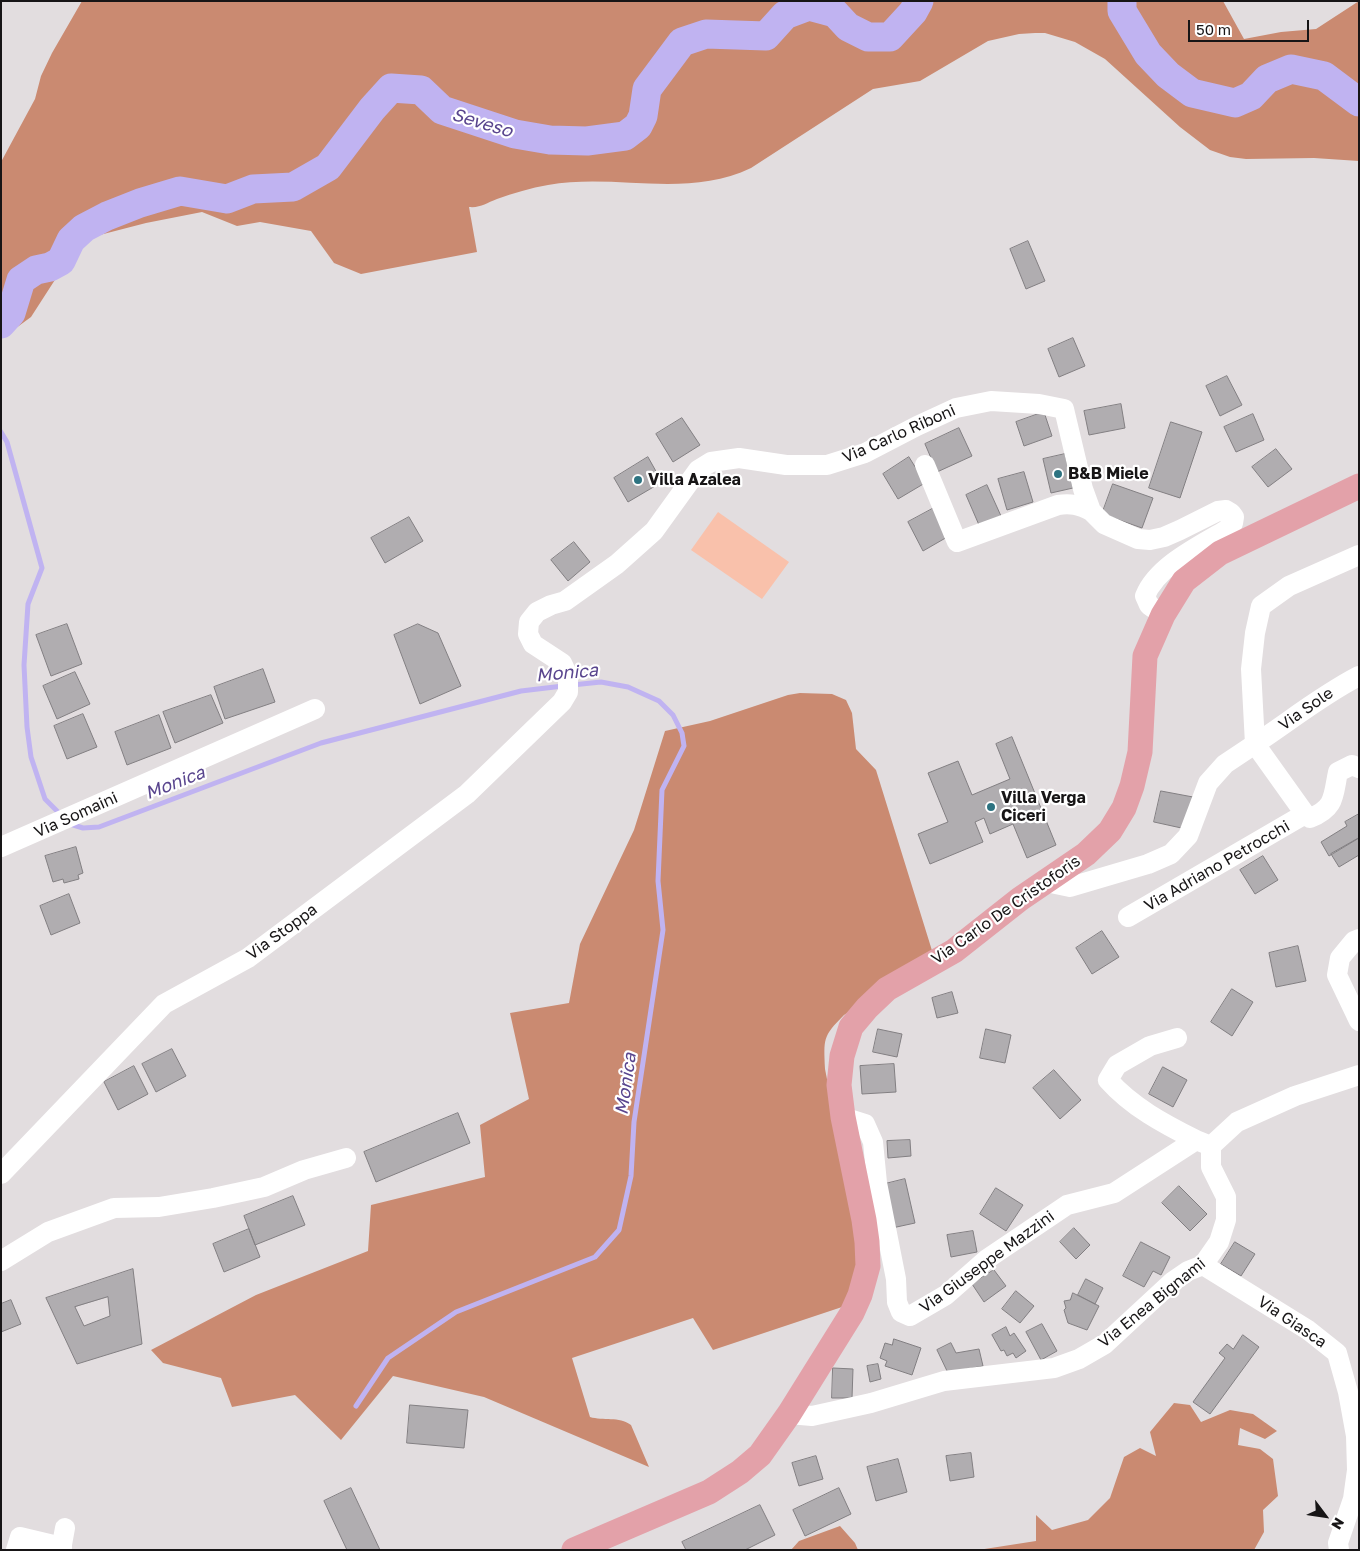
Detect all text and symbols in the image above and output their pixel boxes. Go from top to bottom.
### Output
scale bar [1190,10,1311,42]
text: 50 m [1196,20,1231,38]
water label: Seveso [449,104,515,142]
street label: Via Carlo Riboni [840,401,958,467]
place label: B&B Miele [1068,464,1149,484]
marker: B&B Miele [1052,468,1064,480]
place label: Villa Azalea [648,470,741,490]
marker: Villa Azalea [632,474,644,486]
water label: Monica [535,660,599,686]
street label: Via Sole [1275,683,1337,735]
water label: Monica [142,762,208,804]
street label: Via Somaini [31,788,121,842]
place label: Villa Verga Ciceri [1001,788,1086,826]
marker: Villa Verga Ciceri [985,801,997,813]
street label: Via Adriano Petrocchi [1141,817,1293,915]
street label: Via Carlo De Cristoforis [928,851,1084,969]
street label: Via Stoppa [243,900,321,964]
water label: Monica [611,1052,641,1116]
street label: Via Giuseppe Mazzini [916,1207,1058,1317]
street label: Via Enea Bignami [1095,1254,1209,1352]
street label: Via Giasca [1254,1292,1330,1352]
north arrow [1300,1491,1350,1541]
text: N [1328,1515,1348,1533]

